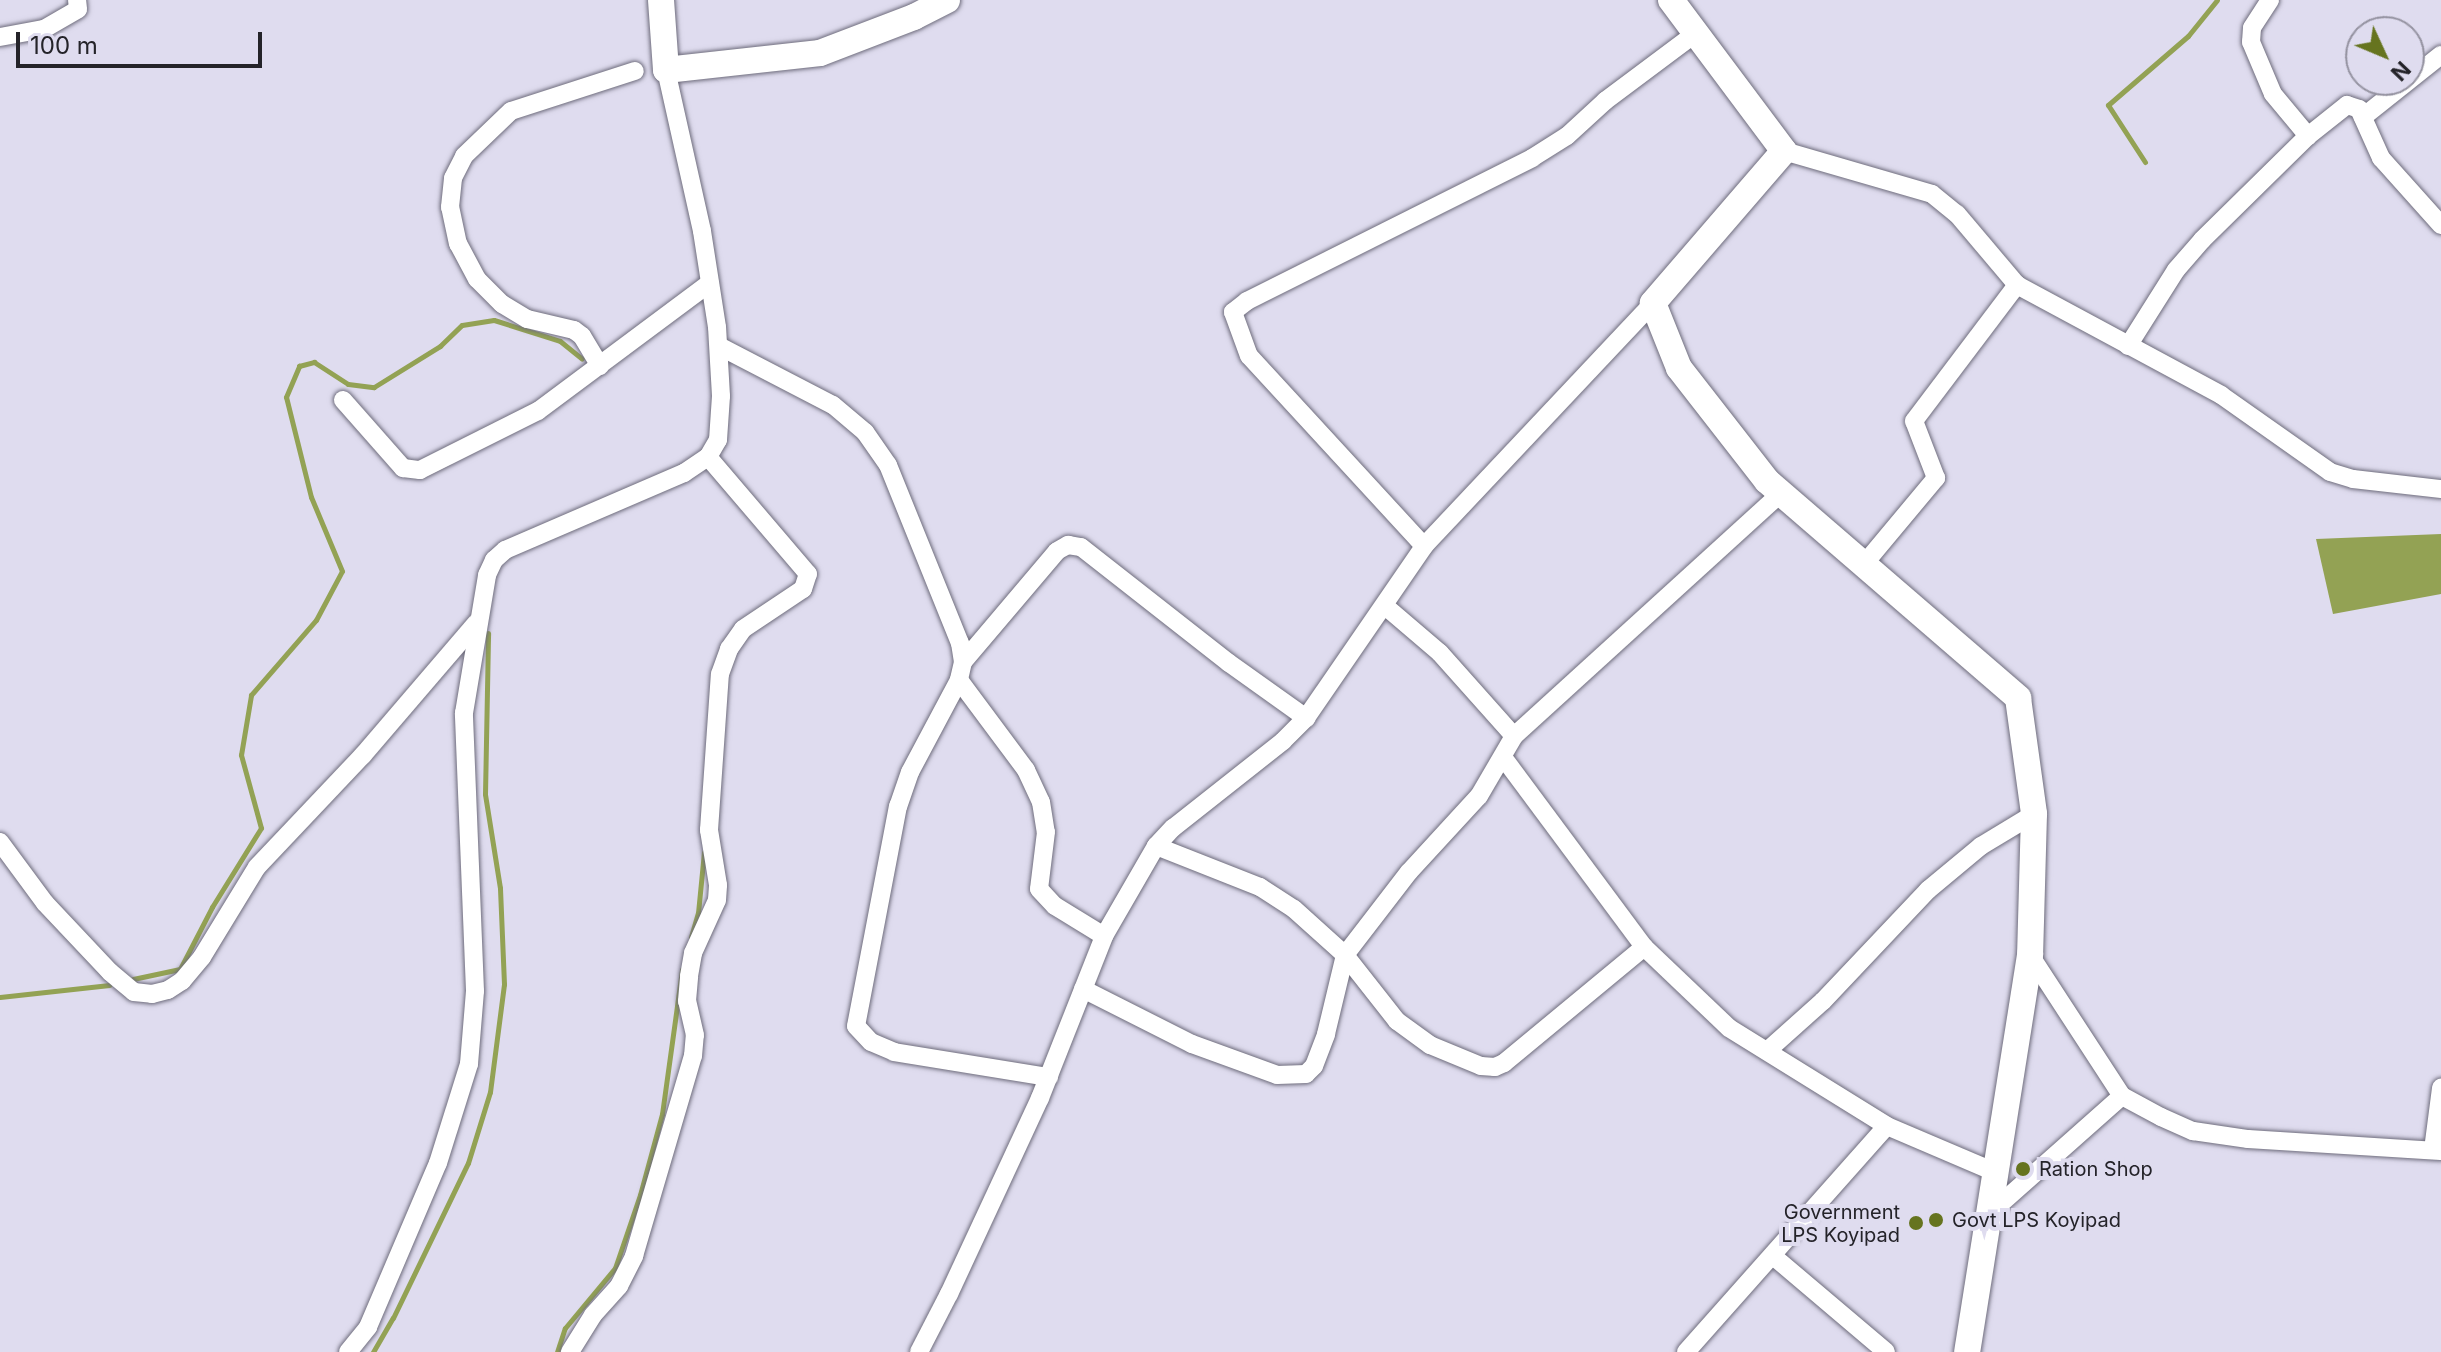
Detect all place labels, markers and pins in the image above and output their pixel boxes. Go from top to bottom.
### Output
place label: Ration Shop [2039,1157,2153,1181]
marker: Ration Shop [2014,1160,2032,1178]
place label: Government LPS Koyipad [1781,1200,1900,1247]
place label: Govt LPS Koyipad [1952,1208,2121,1232]
marker: Govt LPS Koyipad [1927,1211,1945,1229]
marker: Government LPS Koyipad [1907,1214,1925,1232]

